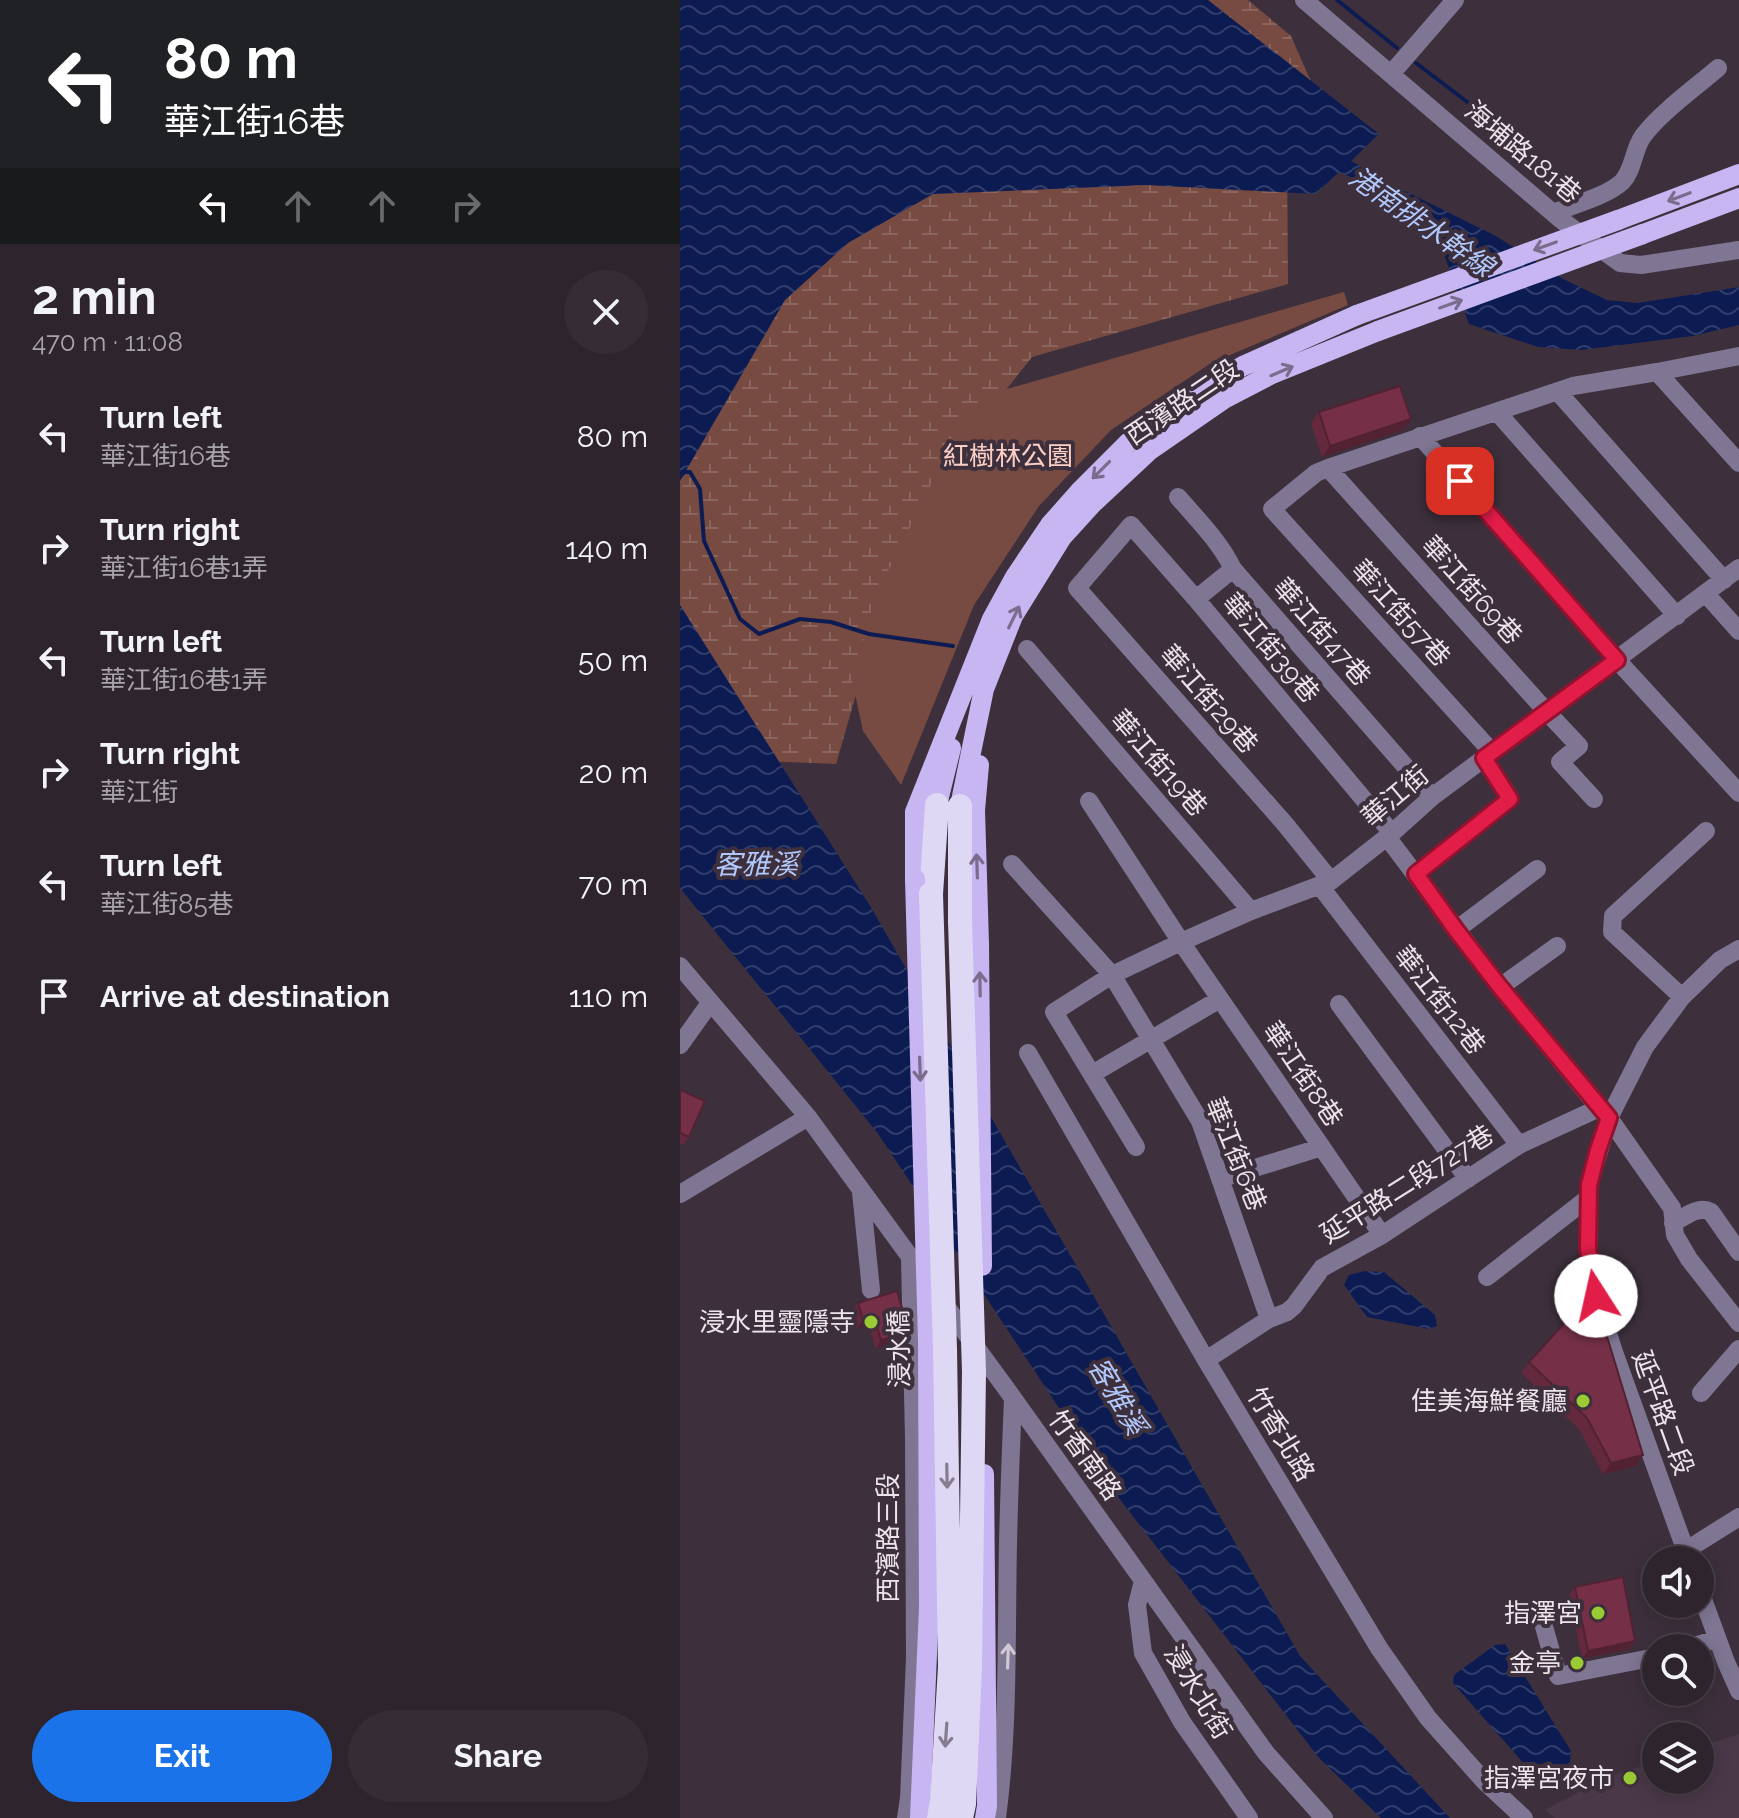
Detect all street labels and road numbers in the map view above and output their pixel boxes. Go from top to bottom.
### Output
street label: 海埔路181巷 [1459,95,1587,209]
street label: 西濱路二段 [1120,353,1244,451]
street label: 華江街69巷 [1416,530,1528,650]
street label: 華江街57巷 [1346,554,1456,672]
street label: 華江街47巷 [1267,572,1377,692]
street label: 華江街39巷 [1217,587,1325,709]
street label: 華江街29巷 [1154,639,1264,759]
street label: 華江街19巷 [1105,704,1213,822]
street label: 華江街 [1355,759,1435,833]
street label: 華江街12巷 [1389,940,1491,1060]
street label: 華江街8巷 [1257,1016,1349,1132]
street label: 華江街6巷 [1200,1093,1272,1215]
street label: 延平路二段727巷 [1315,1119,1499,1249]
street label: 浸水橋 [883,1310,915,1388]
street label: 延平路二段 [1627,1347,1699,1479]
street label: 竹香北路 [1241,1382,1321,1486]
street label: 竹香南路 [1042,1404,1128,1506]
street label: 西濱路三段 [873,1473,903,1603]
street label: 浸水北街 [1158,1640,1238,1744]

